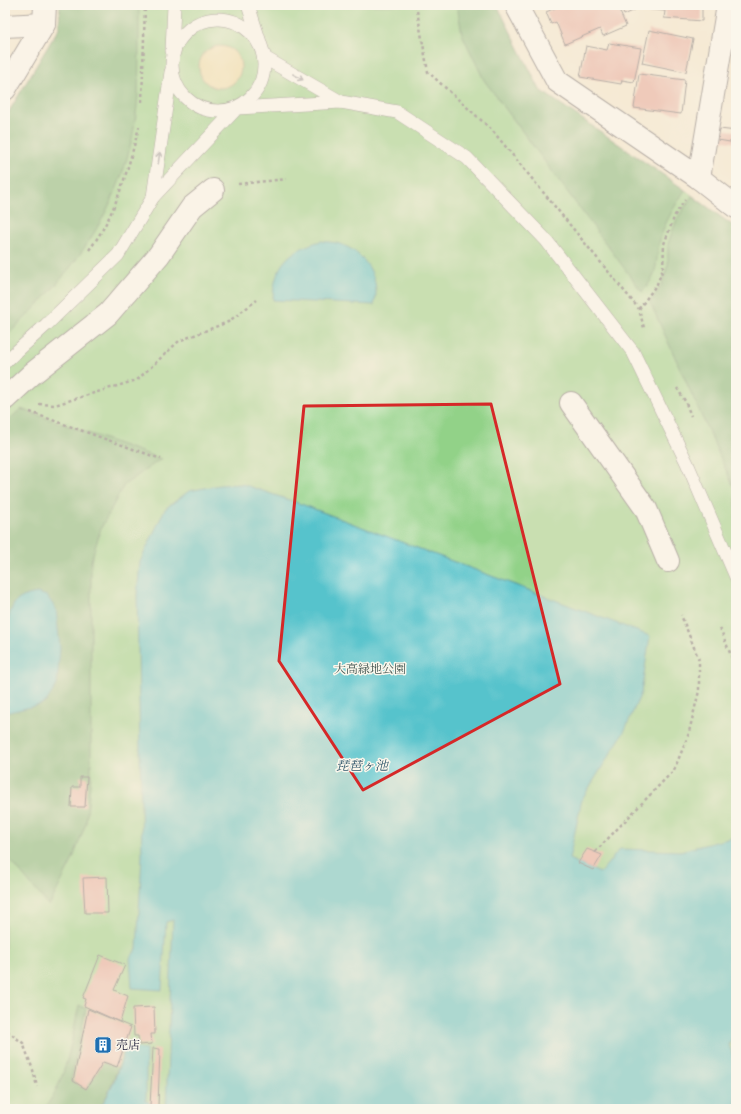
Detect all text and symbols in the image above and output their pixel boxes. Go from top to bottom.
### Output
one-way arrow [292,74,304,82]
one-way arrow [155,152,163,165]
park label: 大高緑地公園 [334,662,406,676]
water label: 琵琶ヶ池 [336,759,390,773]
building icon: 売店 [93,1035,113,1055]
place label: 売店 [116,1038,140,1052]

